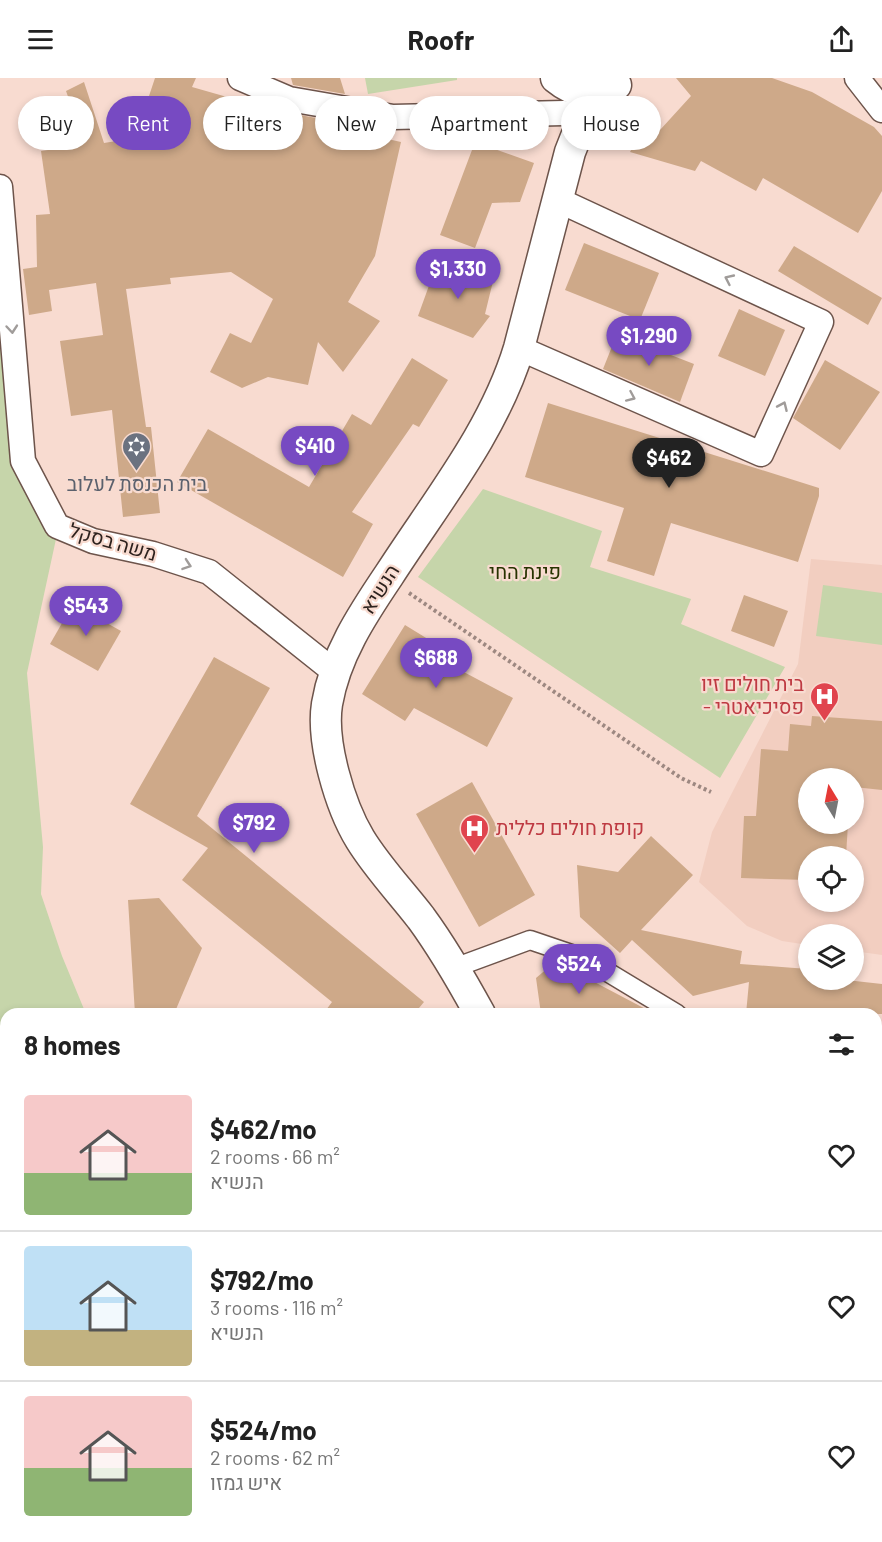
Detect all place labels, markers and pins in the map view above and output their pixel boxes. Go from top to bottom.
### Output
pin: $1,330 [409,249,507,300]
pin: $1,290 [600,316,698,367]
pin: $410 [279,426,351,477]
synagogue icon: בית הכנסת לעלוב [121,430,153,472]
pin: $462 [633,438,705,489]
place label: בית הכנסת לעלוב [67,471,208,495]
pin: $543 [50,586,122,637]
pin: $688 [400,638,472,689]
place label: בית חולים זיו - פסיכיאטרי [701,671,804,718]
hospital icon: בית חולים זיו - פסיכיאטרי [809,680,841,722]
pin: $792 [218,803,290,854]
hospital icon: קופת חולים כללית [459,812,491,854]
place label: קופת חולים כללית [496,815,644,839]
pin: $524 [543,944,615,995]

